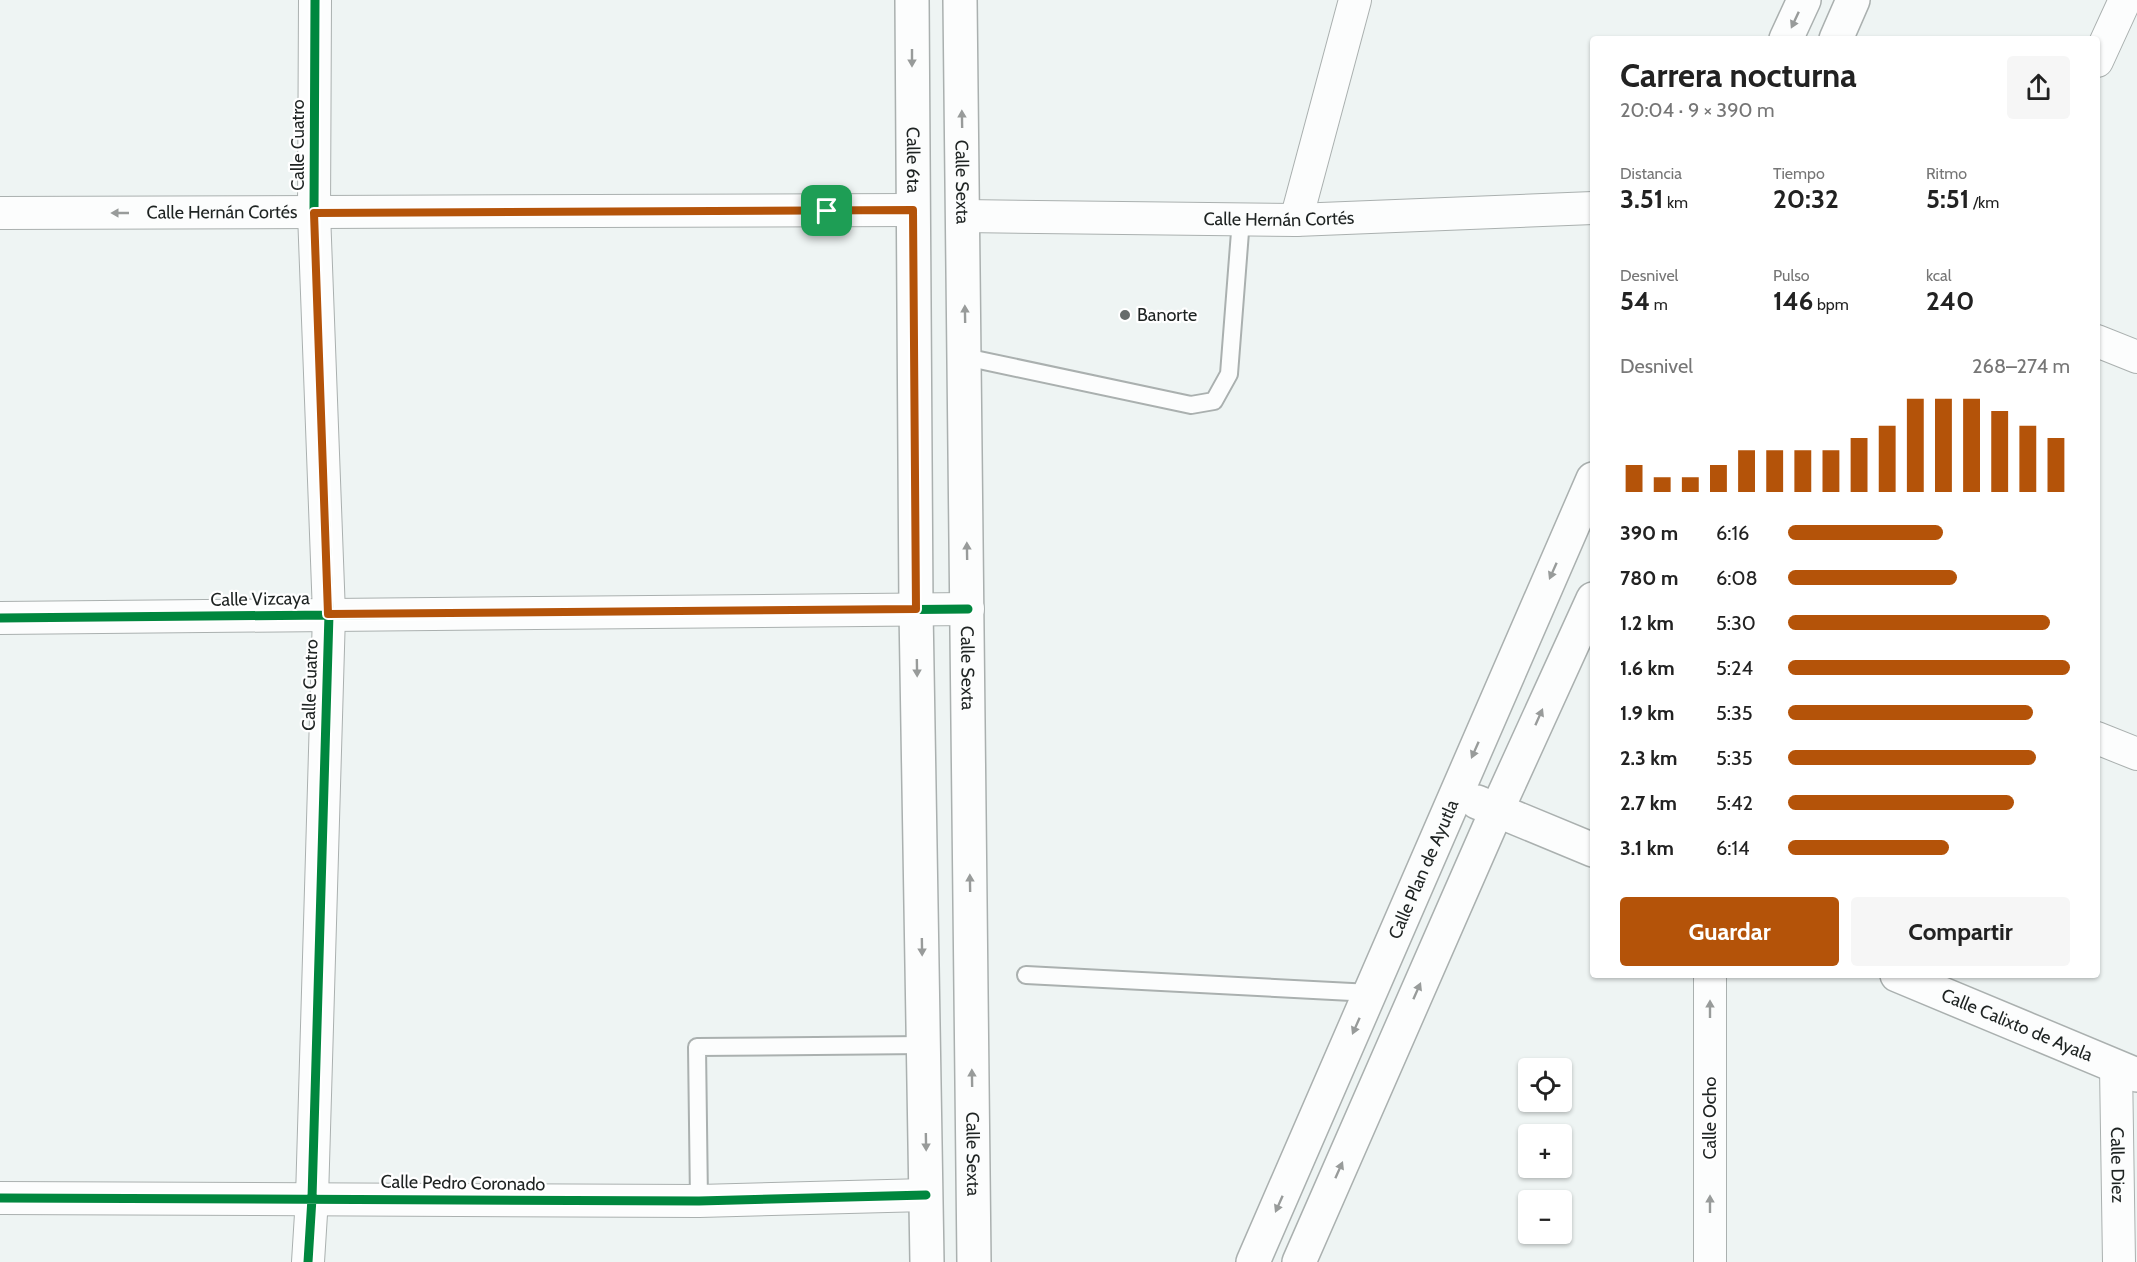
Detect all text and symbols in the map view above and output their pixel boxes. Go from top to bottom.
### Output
one-way arrow [1790,11,1800,29]
one-way arrow [907,49,917,68]
text: Carrera nocturna [1620,55,1857,95]
button: share [2007,56,2070,119]
text: 20:04 · 9 × 390 m [1620,98,1775,122]
street label: Calle Cuatro [287,99,309,191]
one-way arrow [957,109,967,128]
street label: Calle 6ta [902,127,924,194]
street label: Calle Sexta [951,140,973,225]
text: Distancia [1620,164,1682,183]
text: Tiempo [1773,164,1825,183]
text: Ritmo [1926,164,1967,183]
text: 3.51 [1620,183,1663,215]
text: 20:32 [1773,183,1839,215]
text: 5:51 [1926,183,1969,215]
pin [801,185,852,236]
text: km [1663,193,1688,212]
text: /km [1969,193,1999,212]
icon: arrive [810,194,843,227]
street label: Calle Hernán Cortés [147,201,297,224]
street label: Calle Hernán Cortés [1203,207,1355,231]
one-way arrow [110,208,129,218]
text: Desnivel [1620,266,1678,285]
text: Pulso [1773,266,1810,285]
text: kcal [1926,266,1952,285]
text: 54 [1620,285,1650,317]
text: 146 [1773,285,1813,317]
text: 240 [1926,285,1974,317]
text: m [1650,295,1668,314]
text: bpm [1813,295,1849,314]
one-way arrow [960,304,970,323]
place label: Banorte [1137,304,1197,326]
marker: Banorte [1118,308,1132,322]
text: Desnivel [1620,354,1693,378]
text: 268–274 m [1972,354,2070,378]
text: 390 m [1620,521,1678,545]
text: 6:16 [1716,521,1749,545]
one-way arrow [962,541,972,560]
one-way arrow [1548,563,1558,581]
text: 780 m [1620,566,1678,590]
text: 6:08 [1716,566,1758,590]
street label: Calle Vizcaya [210,587,310,611]
text: 1.2 km [1620,611,1674,635]
text: 5:30 [1716,611,1756,635]
street label: Calle Sexta [956,626,979,711]
street label: Calle Cuatro [297,639,323,731]
text: 1.6 km [1620,656,1675,680]
text: 5:24 [1716,656,1753,680]
one-way arrow [912,658,922,677]
text: 1.9 km [1620,701,1674,725]
text: 5:35 [1716,701,1753,725]
one-way arrow [1534,708,1544,726]
one-way arrow [1469,741,1479,759]
text: 2.3 km [1620,746,1677,770]
text: 5:35 [1716,746,1753,770]
text: 2.7 km [1620,791,1677,815]
text: 5:42 [1716,791,1753,815]
street label: Calle Plan de Ayutla [1384,796,1464,943]
text: 3.1 km [1620,836,1674,860]
text: 6:14 [1716,836,1750,860]
one-way arrow [965,873,975,892]
button: Guardar [1620,897,1839,966]
button: Compartir [1851,897,2070,966]
one-way arrow [918,937,927,956]
one-way arrow [1413,983,1422,1000]
street label: Calle Calixto de Ayala [1938,984,2096,1066]
one-way arrow [1705,999,1715,1018]
one-way arrow [1352,1017,1361,1034]
map controls [1518,1058,1572,1244]
button: locate [1518,1058,1572,1112]
one-way arrow [967,1068,977,1087]
street label: Calle Ocho [1699,1076,1721,1159]
street label: Calle Sexta [961,1112,984,1197]
button: + [1518,1124,1572,1178]
street label: Calle Diez [2106,1127,2129,1204]
one-way arrow [921,1132,930,1151]
one-way arrow [1335,1161,1344,1179]
street label: Calle Pedro Coronado [380,1171,546,1195]
button: − [1518,1190,1572,1244]
one-way arrow [1705,1194,1715,1213]
one-way arrow [1274,1196,1283,1213]

